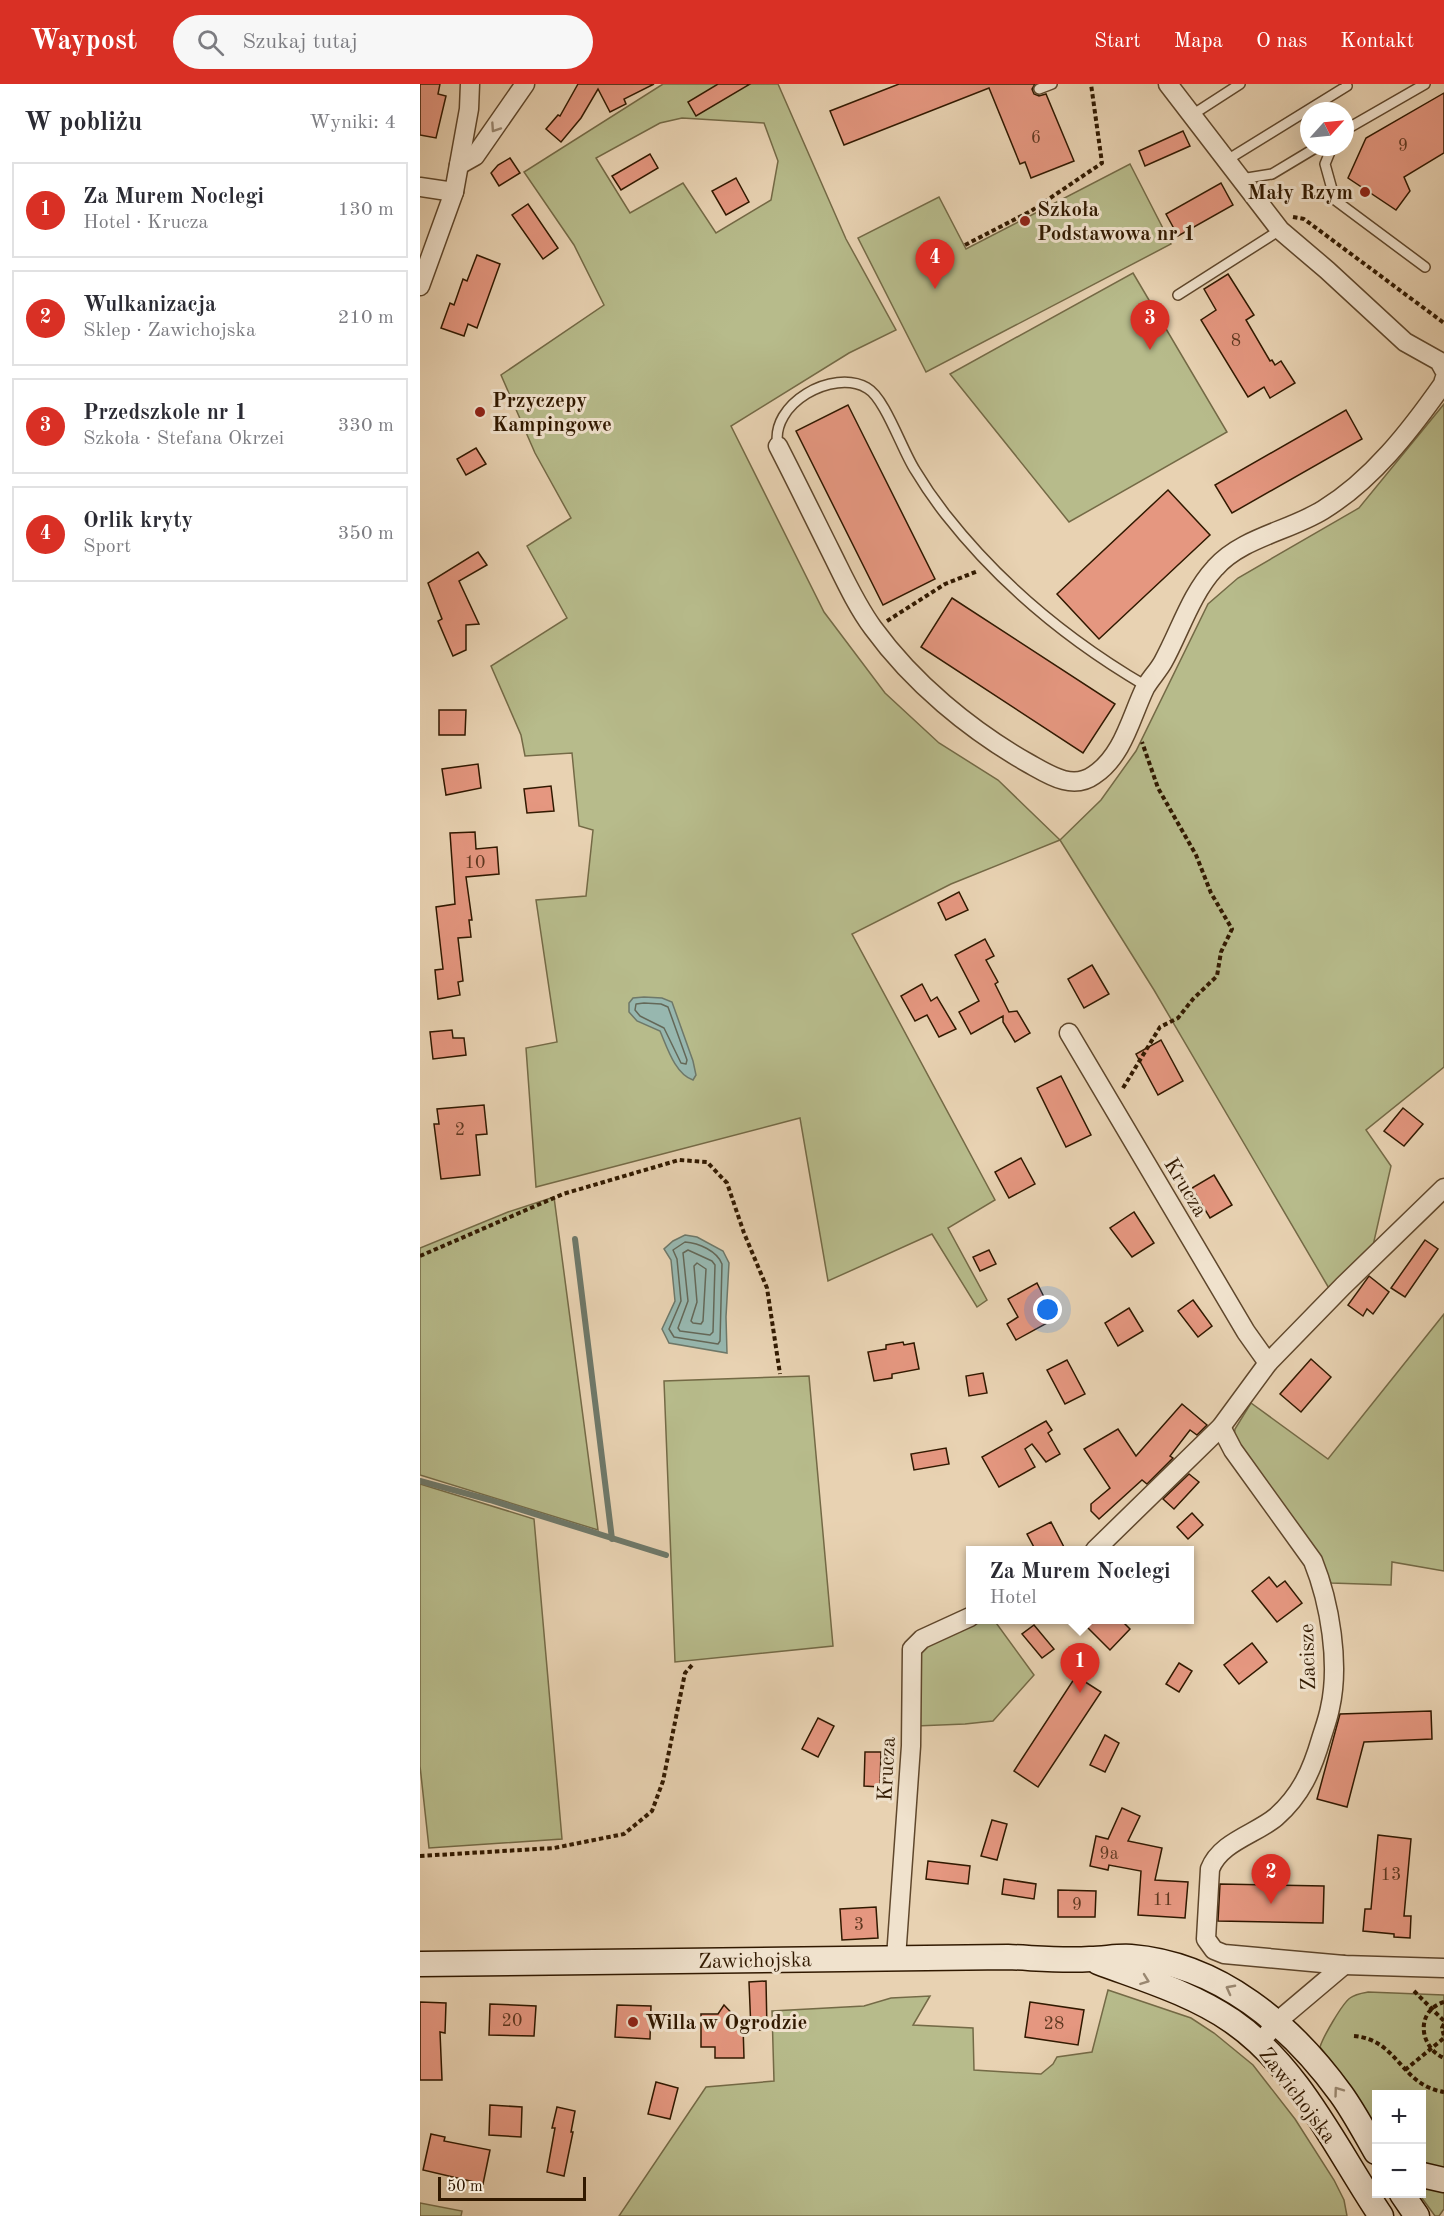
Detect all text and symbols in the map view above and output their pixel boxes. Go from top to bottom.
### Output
search box [173,15,593,69]
icon: search [194,26,227,59]
text: Waypost [30,28,137,56]
text: Szukaj tutaj [242,31,358,53]
text: Start [1094,31,1141,52]
text: Mapa [1174,31,1223,52]
text: O nas [1256,31,1307,52]
text: Kontakt [1340,31,1414,52]
north arrow [1300,102,1354,156]
text: W pobliżu [24,110,142,136]
text: Wyniki: 4 [309,113,396,133]
one-way arrow [491,122,503,132]
house number: 6 [1031,129,1041,147]
house number: 9 [1398,137,1408,155]
place label: Mały Rzym [1247,183,1353,204]
marker: Mały Rzym [1358,185,1372,199]
text: Za Murem Noclegi [83,186,264,208]
text: 1 [40,200,51,220]
text: 130 m [338,200,394,220]
place label: Szkoła Podstawowa nr 1 [1037,200,1196,245]
text: Hotel · Krucza [83,213,208,233]
marker: Szkoła Podstawowa nr 1 [1018,214,1032,228]
pin: 4 [916,240,954,289]
text: Wulkanizacja [83,294,216,316]
pin: 3 [1130,300,1170,350]
text: 2 [40,308,51,328]
text: 210 m [338,308,394,328]
text: Sklep · Zawichojska [83,321,256,341]
house number: 8 [1231,332,1241,350]
place label: Przyczepy Kampingowe [492,391,612,436]
text: Przedszkole nr 1 [83,402,247,424]
marker: Przyczepy Kampingowe [473,405,487,419]
text: 3 [40,416,51,436]
text: 330 m [338,416,394,436]
text: Szkoła · Stefana Okrzei [83,429,284,449]
text: Orlik kryty [83,510,193,532]
text: 4 [40,524,51,544]
text: 350 m [338,524,394,544]
text: Sport [83,537,131,557]
house number: 10 [465,854,485,872]
house number: 2 [455,1121,465,1139]
street label: Krucza [1159,1155,1210,1221]
your location [1033,1295,1062,1324]
popup [966,1546,1194,1624]
text: Za Murem Noclegi [989,1561,1171,1583]
text: Hotel [989,1588,1037,1608]
street label: Zacisze [1297,1623,1320,1691]
pin: 1 [1060,1644,1100,1693]
street label: Krucza [875,1736,900,1802]
house number: 9a [1099,1845,1119,1863]
pin: 2 [1252,1854,1290,1904]
house number: 13 [1381,1866,1401,1884]
house number: 11 [1153,1891,1173,1909]
house number: 9 [1072,1896,1082,1914]
house number: 3 [854,1916,864,1934]
street label: Zawichojska [698,1950,812,1973]
one-way arrow [1139,1972,1150,1985]
one-way arrow [1226,1985,1236,1996]
house number: 20 [502,2012,522,2030]
place label: Willa w Ogrodzie [645,2013,808,2034]
marker: Willa w Ogrodzie [626,2015,640,2029]
house number: 28 [1044,2015,1064,2033]
street label: Zawichojska [1254,2044,1339,2148]
one-way arrow [1335,2086,1346,2097]
map controls [1372,2090,1426,2198]
button: + [1372,2090,1426,2144]
button: − [1372,2144,1426,2198]
scale bar [438,2174,586,2202]
text: 50 m [447,2179,483,2195]

